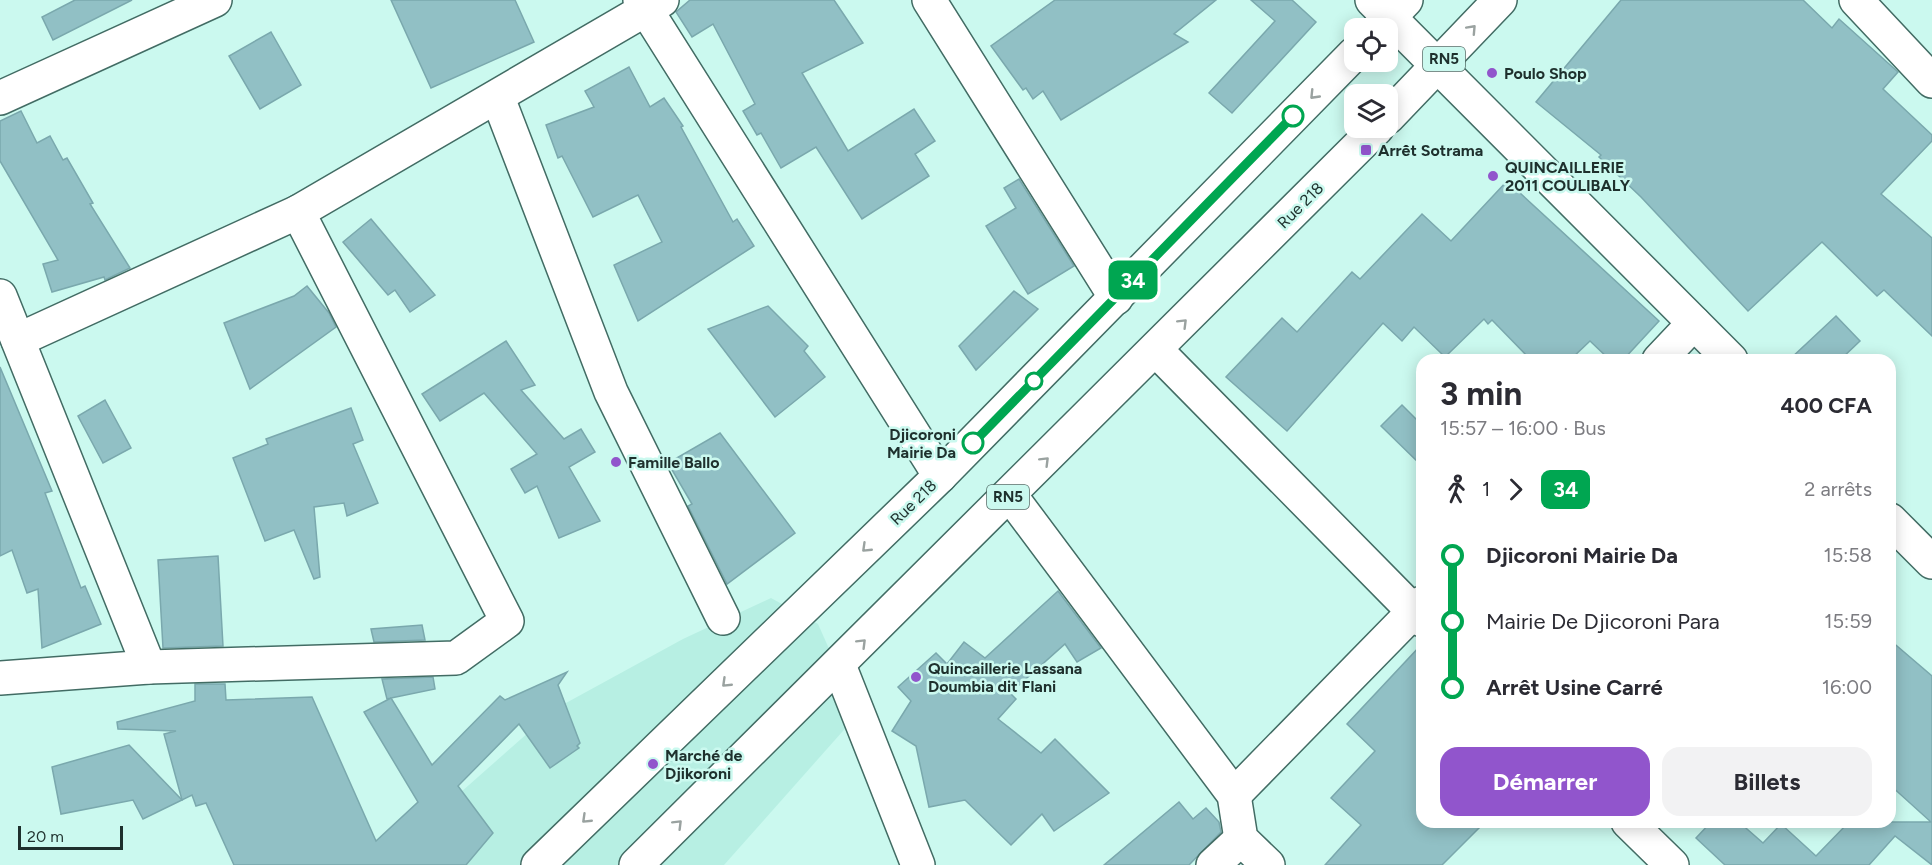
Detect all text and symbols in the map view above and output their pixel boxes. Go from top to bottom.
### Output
map controls [1344,18,1398,138]
button: locate [1344,18,1398,72]
one-way arrow [1465,26,1476,36]
road number: RN5 [1423,47,1465,71]
place label: Poulo Shop [1504,64,1587,83]
marker: Poulo Shop [1485,66,1499,80]
button: layers [1344,84,1398,138]
one-way arrow [1310,88,1321,99]
unlabelled marker [1282,105,1304,127]
place label: Arrêt Sotrama [1378,141,1483,160]
marker: Arrêt Sotrama [1359,143,1373,157]
place label: QUINCAILLERIE 2011 COULIBALY [1505,158,1631,195]
marker: QUINCAILLERIE 2011 COULIBALY [1486,169,1500,183]
street label: Rue 218 [1273,178,1327,232]
line badge: 34 [1106,260,1160,300]
text: 34 [1121,268,1145,293]
one-way arrow [1175,320,1186,331]
unlabelled marker [1025,372,1043,390]
text: 3 min [1440,374,1522,413]
text: 400 CFA [1780,392,1872,419]
text: 15:57 – 16:00 · Bus [1440,416,1606,440]
place label: Djicoroni Mairie Da [887,425,956,462]
marker: Djicoroni Mairie Da [962,432,984,454]
place label: Famille Ballo [628,453,719,472]
marker: Famille Ballo [609,455,623,469]
one-way arrow [1037,457,1048,468]
icon: walk [1440,473,1473,506]
icon: forward [1499,473,1532,506]
street label: Rue 218 [886,476,940,529]
text: 1 [1482,477,1490,501]
text: 34 [1553,477,1578,502]
text: 2 arrêts [1804,477,1872,501]
road number: RN5 [987,485,1029,509]
one-way arrow [863,540,874,551]
text: Djicoroni Mairie Da [1486,542,1678,569]
text: 15:58 [1823,543,1872,567]
text: Mairie De Djicoroni Para [1486,608,1720,635]
text: 15:59 [1824,609,1872,633]
one-way arrow [854,639,865,650]
place label: Quincaillerie Lassana Doumbia dit Flani [928,659,1082,696]
marker: Quincaillerie Lassana Doumbia dit Flani [909,670,923,684]
text: Arrêt Usine Carré [1486,674,1663,701]
text: 16:00 [1822,675,1872,699]
one-way arrow [723,676,734,687]
place label: Marché de Djikoroni [665,746,742,783]
button: Démarrer [1440,747,1650,816]
button: Billets [1662,747,1872,816]
marker: Marché de Djikoroni [646,757,660,771]
one-way arrow [583,812,593,823]
one-way arrow [672,820,682,831]
scale bar [18,823,123,850]
text: 20 m [27,827,64,846]

